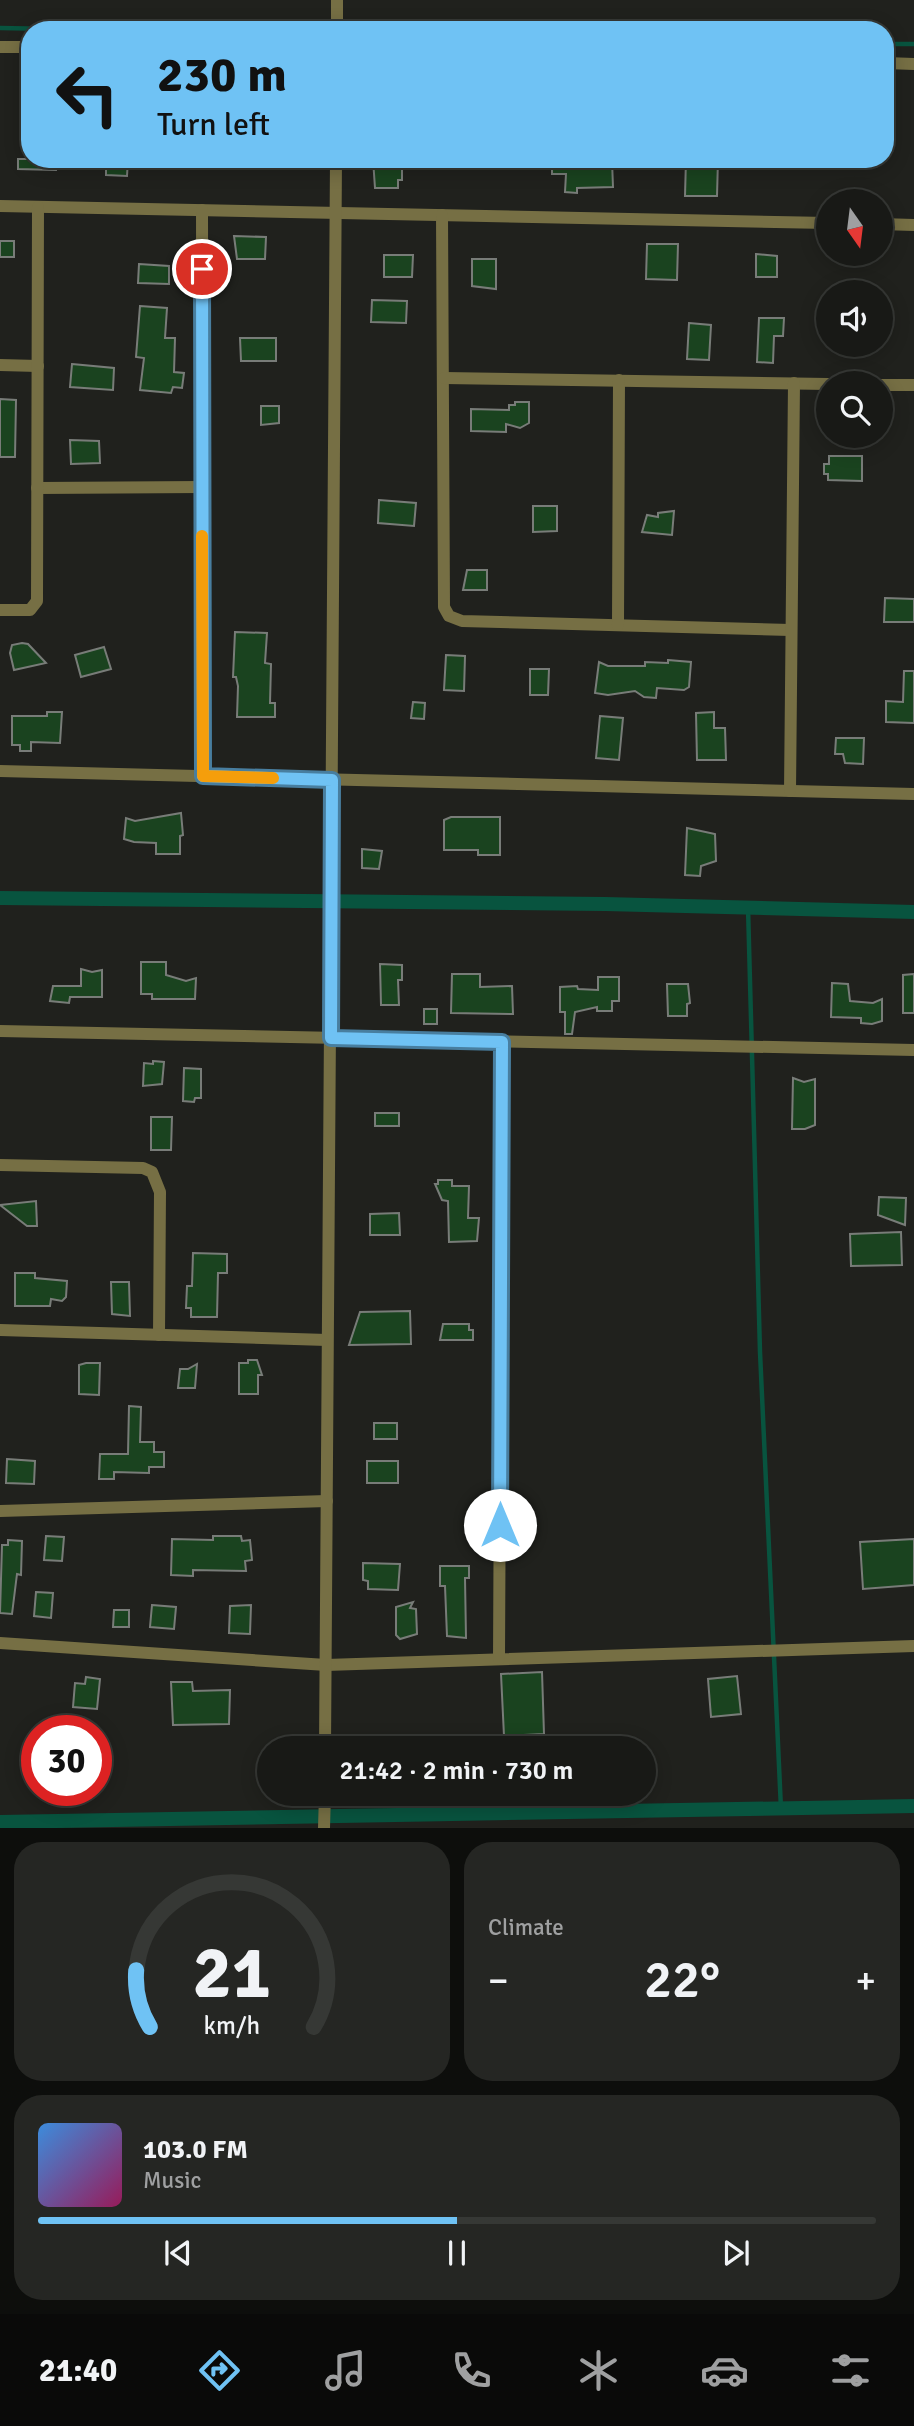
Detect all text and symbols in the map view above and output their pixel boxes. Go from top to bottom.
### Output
text: 230 m [157,45,287,105]
icon: left [42,49,133,140]
text: Turn left [157,105,270,144]
north arrow [816,189,892,266]
map controls [816,189,893,448]
pin [172,239,232,299]
icon: arrive [183,250,221,288]
button: sound [816,280,893,357]
button: search [816,371,893,448]
position arrow [463,1488,537,1562]
speed limit sign: 30 [21,1715,112,1806]
text: 21:42 · 2 min · 730 m [340,1755,573,1787]
text: Climate [488,1913,564,1942]
text: 21 [193,1930,271,2019]
text: 22° [644,1948,720,2012]
text: − [488,1957,509,2004]
text: + [855,1957,876,2004]
text: km/h [204,2010,260,2041]
text: 103.0 FM [143,2134,248,2166]
text: Music [143,2166,201,2195]
icon: previous [159,2234,197,2272]
icon: pause [438,2234,476,2272]
icon: next [717,2234,755,2272]
icon: directions [195,2346,244,2395]
icon: music [321,2346,370,2395]
icon: phone [447,2346,496,2395]
icon: climate [574,2346,623,2395]
icon: car [700,2346,749,2395]
icon: filters [826,2346,875,2395]
text: 21:40 [39,2351,117,2390]

